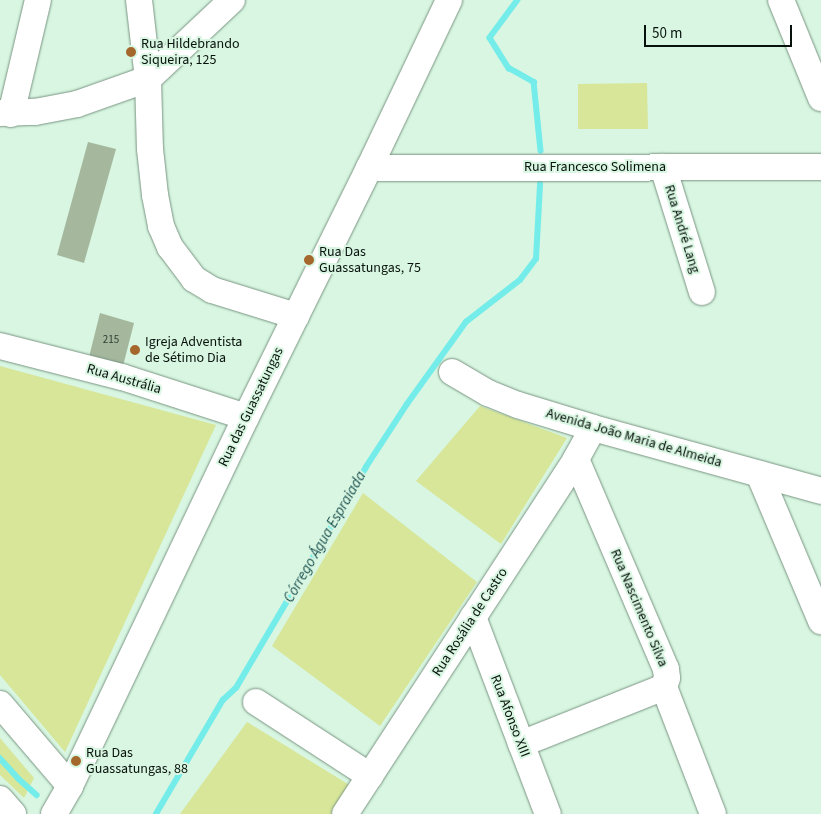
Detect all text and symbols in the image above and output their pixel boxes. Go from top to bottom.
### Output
scale bar [646,15,794,47]
text: 50 m [652,23,682,44]
place label: Rua Hildebrando Siqueira, 125 [141,36,240,68]
marker: Rua Hildebrando Siqueira, 125 [125,46,137,58]
street label: Rua Francesco Solimena [524,159,666,175]
street label: Rua André Lang [661,183,703,275]
place label: Rua Das Guassatungas, 75 [319,244,421,276]
marker: Rua Das Guassatungas, 75 [303,254,315,266]
house number: 215 [103,333,119,347]
place label: Igreja Adventista de Sétimo Dia [145,334,242,367]
marker: Igreja Adventista de Sétimo Dia [129,344,141,356]
street label: Rua das Guassatungas [215,345,287,469]
street label: Rua Austrália [85,360,163,398]
street label: Avenida João Maria de Almeida [544,405,724,471]
water label: Córrego Água Espraiada [280,468,370,606]
street label: Rua Nascimento Silva [607,547,671,669]
street label: Rua Rosália de Castro [429,565,511,679]
street label: Rua Afonso XIII [487,673,533,759]
place label: Rua Das Guassatungas, 88 [86,745,188,778]
marker: Rua Das Guassatungas, 88 [70,755,82,767]

